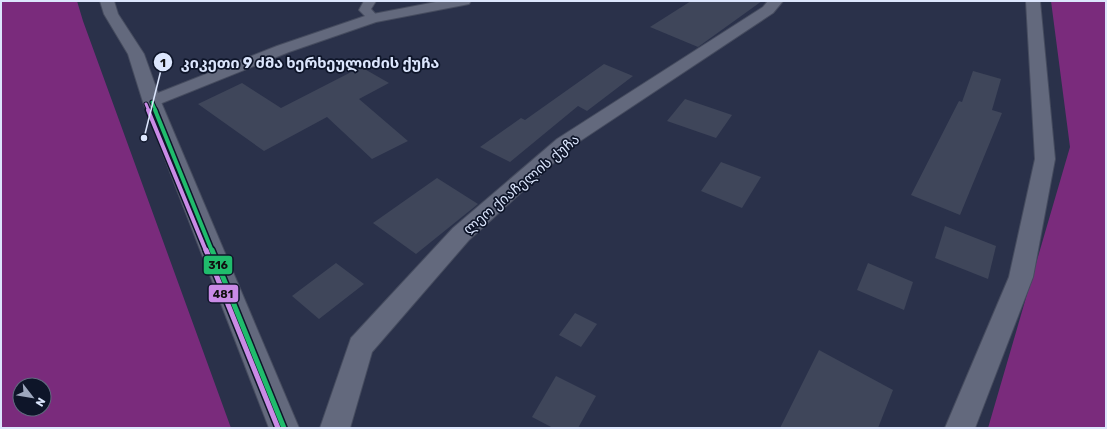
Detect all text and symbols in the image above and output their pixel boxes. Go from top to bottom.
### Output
callout: კიკეთი 9 ძმა ხერხეულიძის ქუჩა [153,49,447,76]
text: კიკეთი 9 ძმა ხერხეულიძის ქუჩა [181,54,439,72]
text: 1 [160,56,166,70]
street label: ლეო ქიაჩელის ქუჩა [460,131,583,238]
line badge: 316 [203,255,233,275]
text: 316 [208,259,228,272]
line badge: 481 [208,284,239,303]
text: 481 [213,288,233,301]
north arrow [12,377,52,417]
text: N [32,395,48,409]

